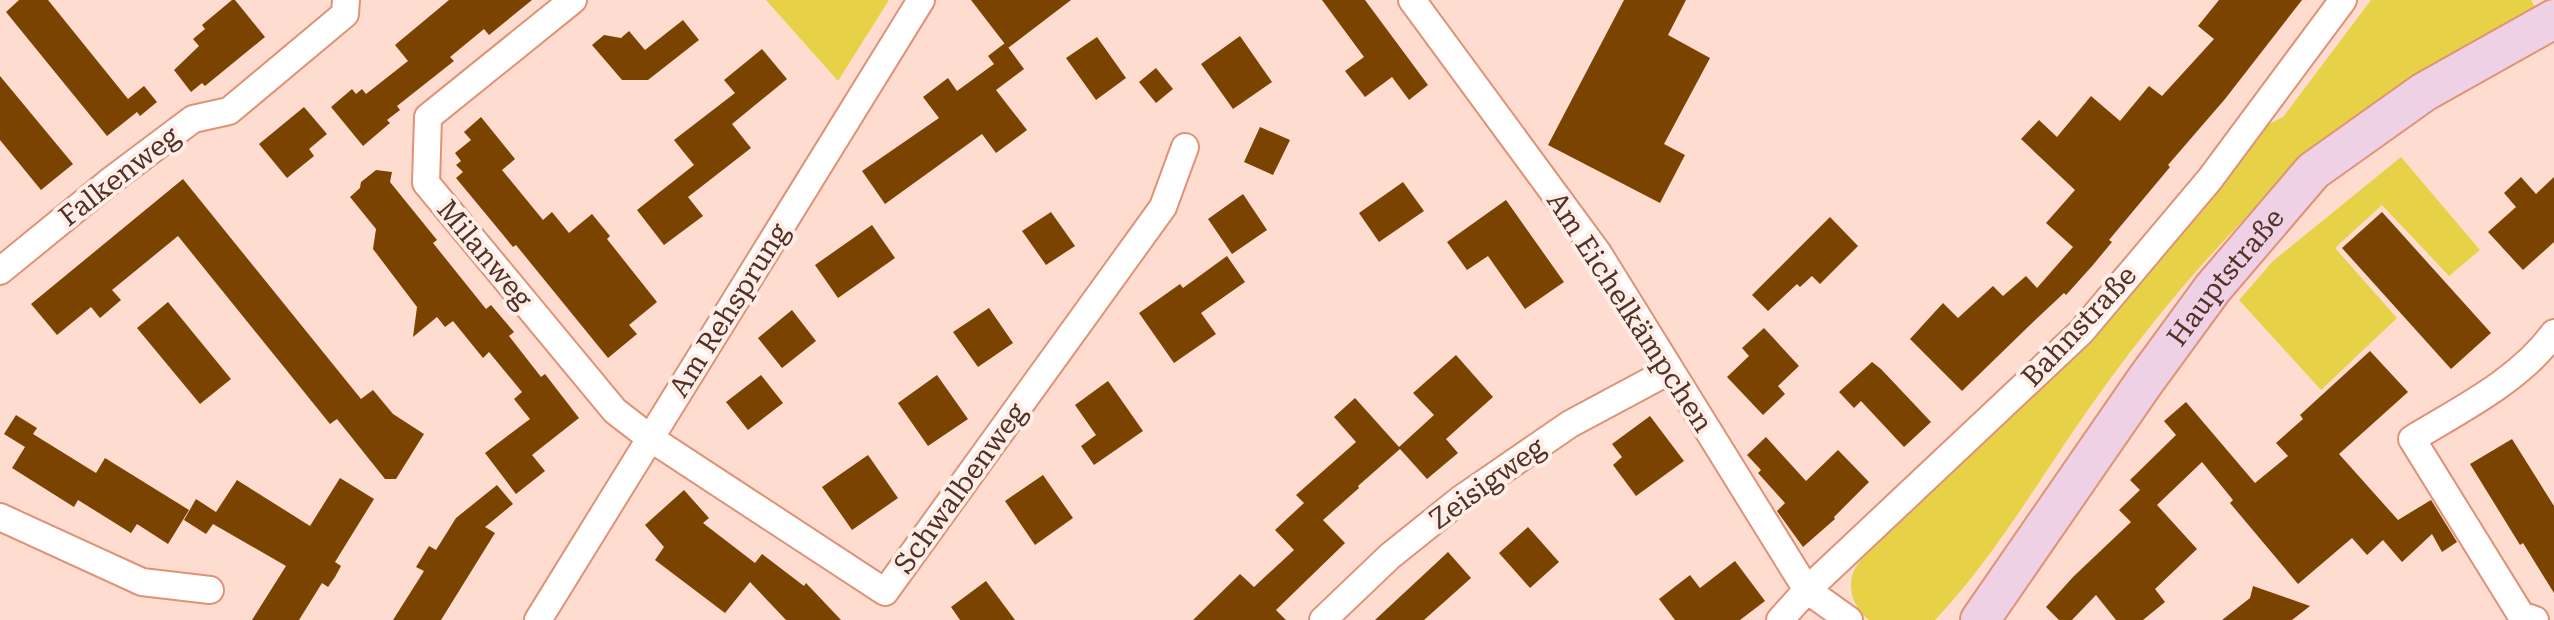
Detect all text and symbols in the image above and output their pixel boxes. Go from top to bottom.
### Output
street label: Falkenweg [52,119,186,233]
street label: Am Eichelkämpchen [1540,186,1720,438]
street label: Milanweg [430,193,540,315]
street label: Hauptstraße [2160,201,2291,352]
street label: Am Rehsprung [662,217,796,403]
street label: Bahnstraße [2015,259,2143,393]
street label: Schwalbenweg [887,396,1033,580]
street label: Zeisigweg [1423,430,1551,536]

